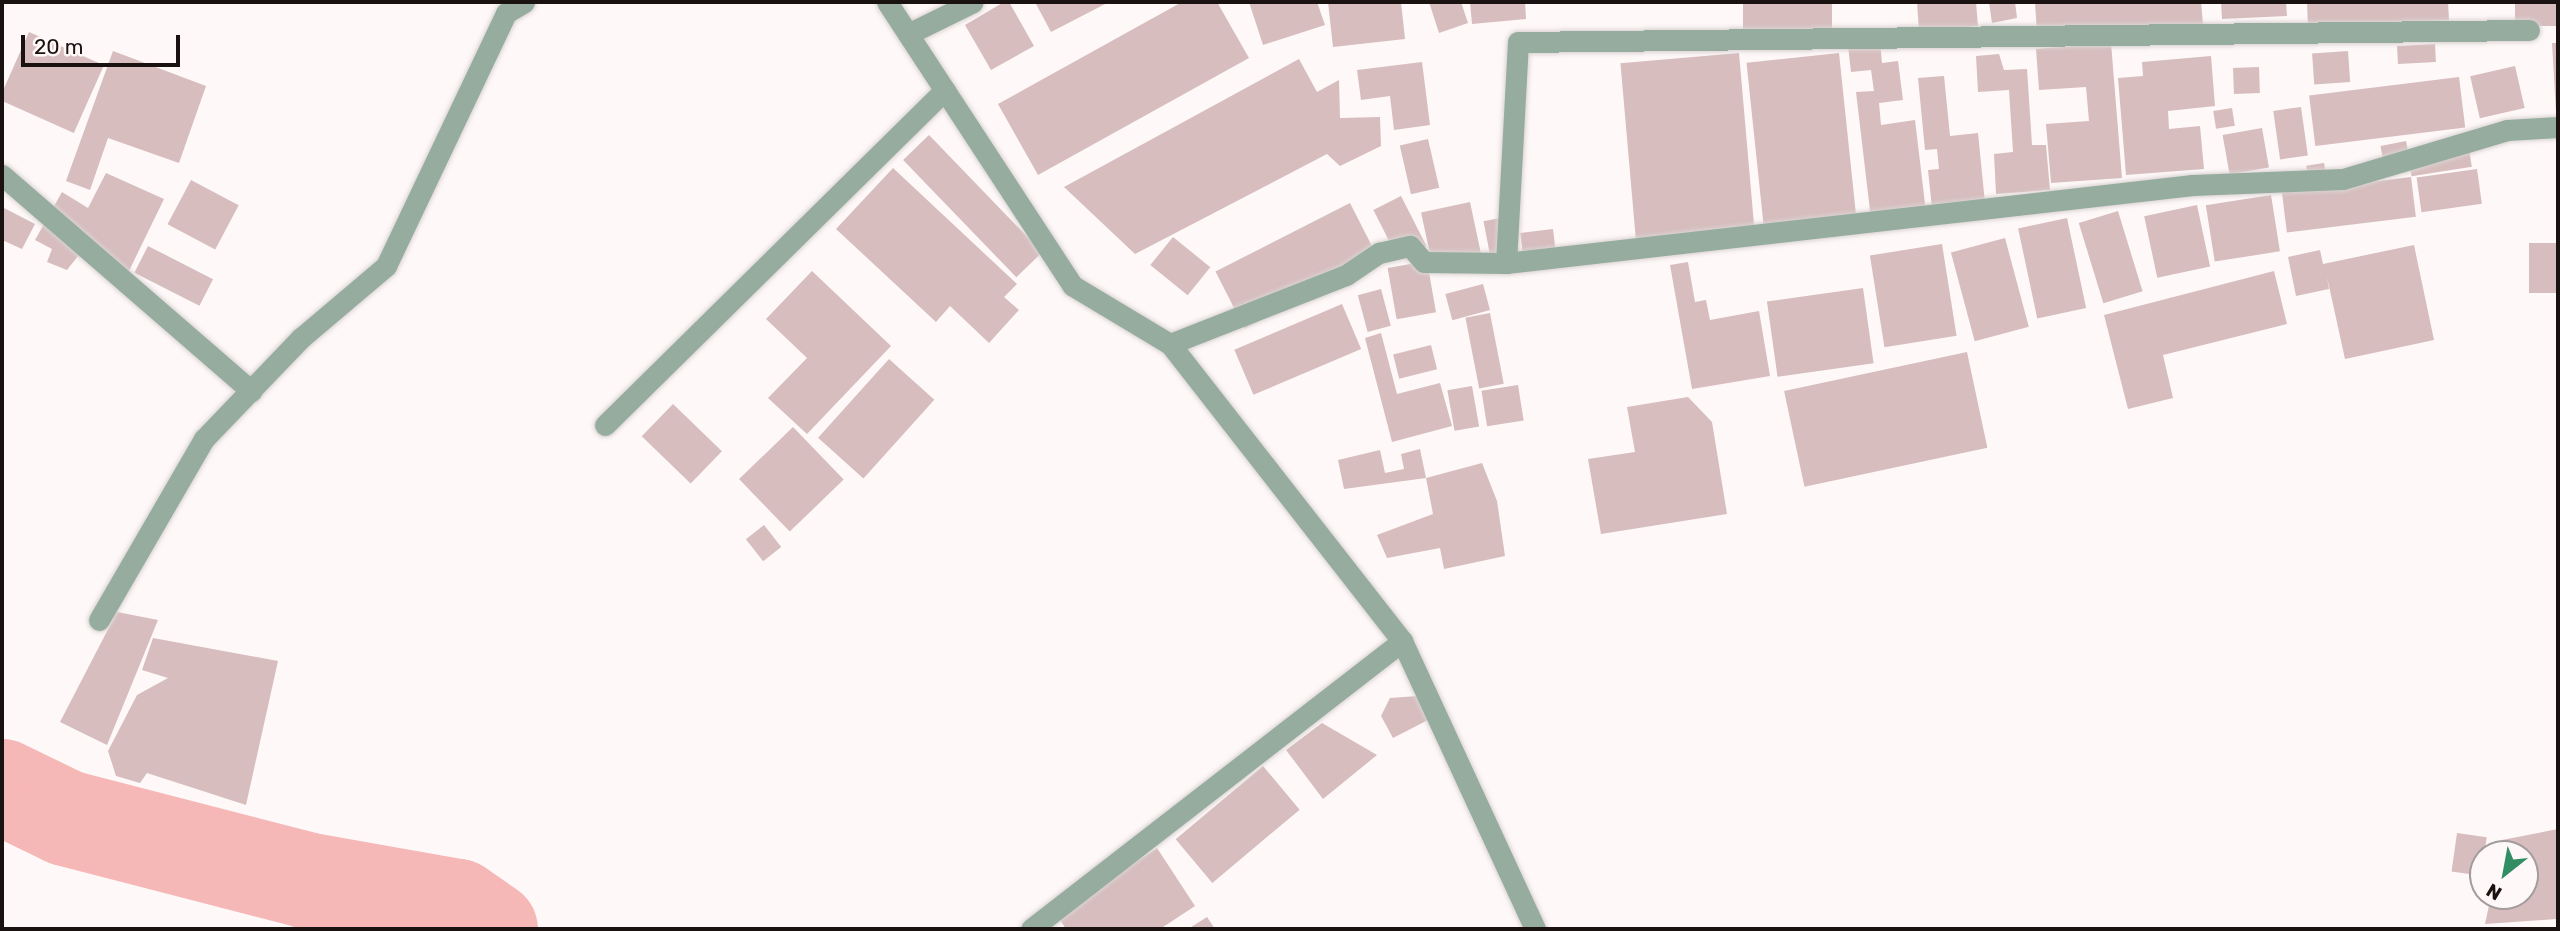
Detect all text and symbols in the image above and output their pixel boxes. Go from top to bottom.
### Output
scale bar [24,21,184,65]
text: 20 m [34,34,83,59]
north arrow [2469,840,2539,910]
text: N [2482,878,2506,905]

